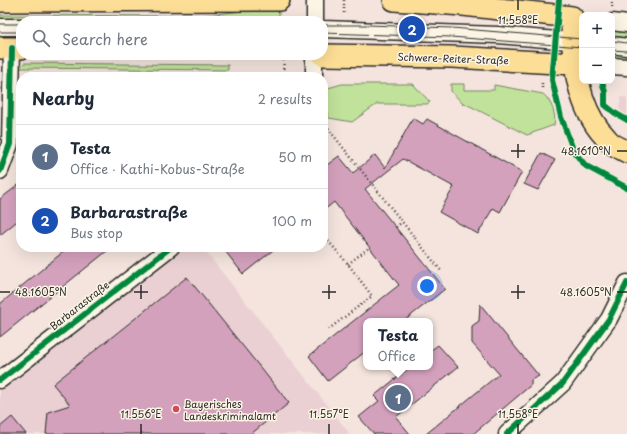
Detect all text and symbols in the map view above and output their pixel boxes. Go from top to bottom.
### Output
text: 11.558°E [498,12,538,27]
map controls [579,12,615,84]
button: + [579,12,615,48]
pin: 2 [399,14,425,44]
search box [16,16,328,60]
icon: search [30,27,52,49]
text: Search here [62,27,148,50]
button: − [579,48,615,84]
street label: Schwere-Reiter-Straße [397,49,509,67]
text: Nearby [32,85,94,111]
text: 2 results [258,89,312,108]
text: Testa [70,136,111,159]
text: 48.1610°N [561,143,611,158]
text: 1 [42,147,48,166]
text: 50 m [278,147,312,166]
text: Office · Kathi-Kobus-Straße [70,159,245,178]
text: Barbarastraße [70,200,188,223]
text: 2 [40,211,50,230]
text: 100 m [272,211,312,230]
text: Bus stop [70,223,123,242]
your location [417,276,437,296]
street label: Barbarastraße [46,277,112,333]
text: 48.1605°N [15,284,67,299]
text: 48.1605°N [560,284,612,299]
popup [363,318,433,370]
text: Testa [378,323,418,346]
text: Office [378,346,416,365]
pin: 1 [385,383,411,413]
place label: Bayerisches Landeskriminalamt [184,396,276,423]
marker: Bayerisches Landeskriminalamt [171,404,181,414]
text: 11.556°E [121,406,161,421]
text: 11.557°E [309,406,349,421]
text: 11.558°E [498,406,538,421]

